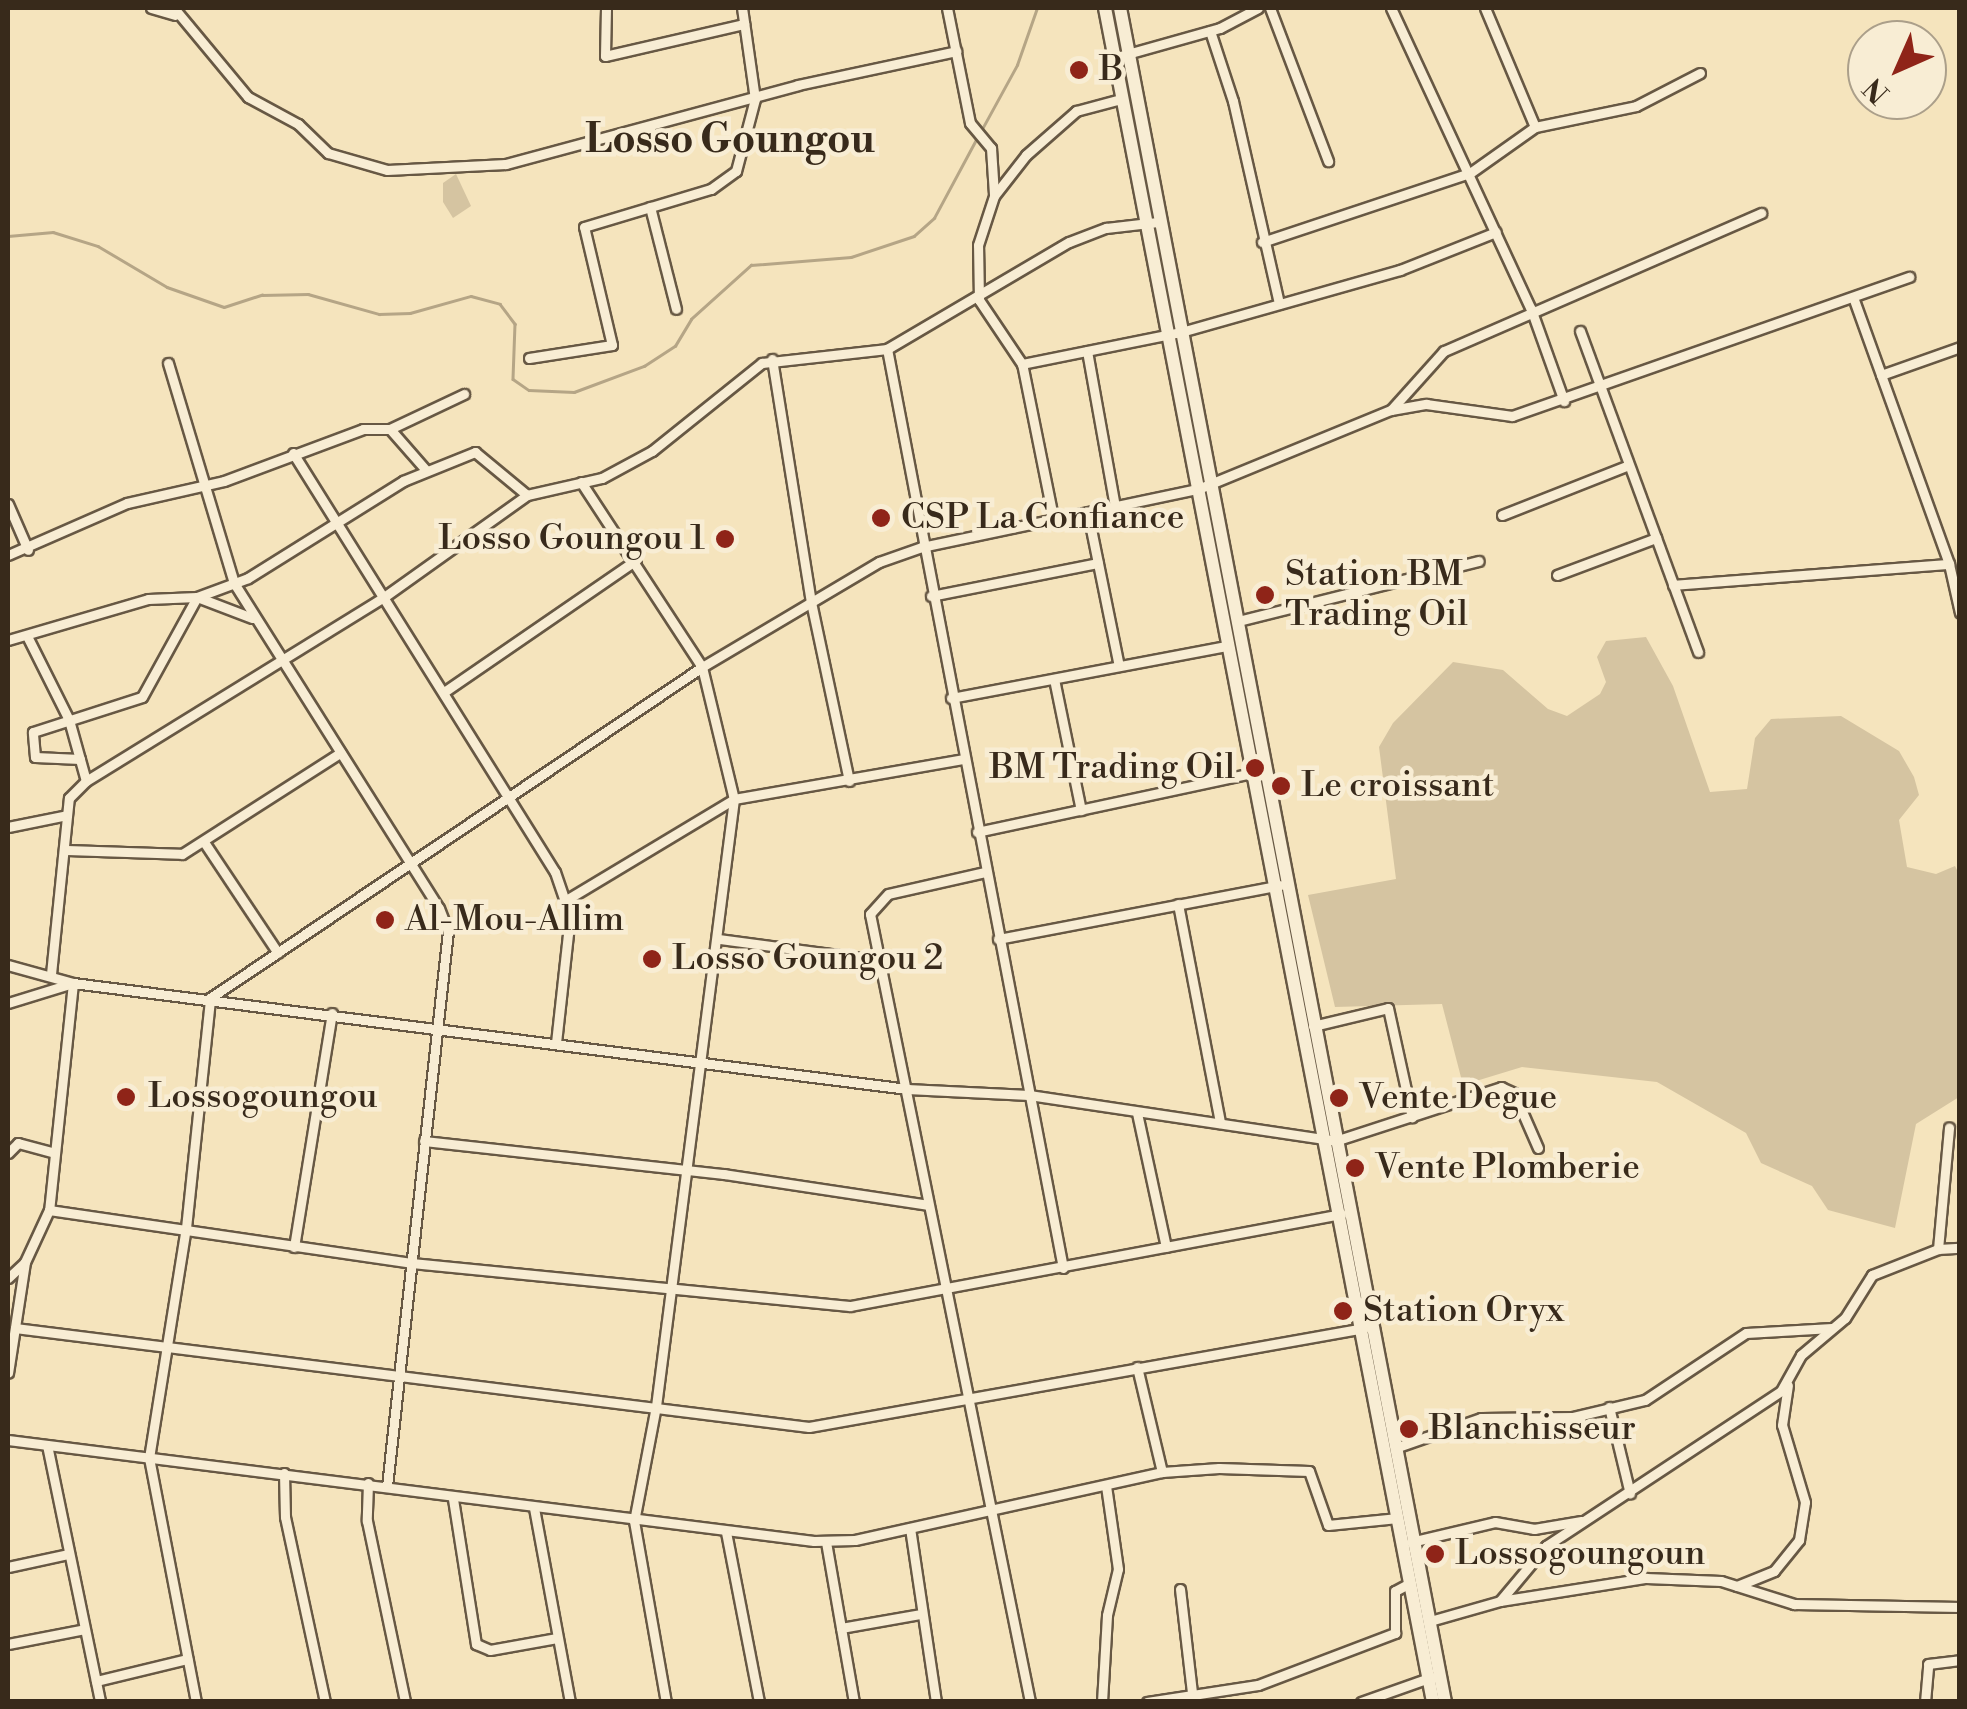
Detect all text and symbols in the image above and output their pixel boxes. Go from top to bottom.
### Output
north arrow [1847,20,1947,120]
place label: B [1099,49,1124,91]
marker: B [1068,59,1090,81]
text: N [1857,70,1897,110]
district label: Losso Goungou [585,116,875,164]
place label: CSP La Confiance [901,497,1184,539]
marker: CSP La Confiance [870,507,892,529]
place label: Losso Goungou 1 [438,518,705,560]
marker: Losso Goungou 1 [714,528,736,550]
place label: Station BM Trading Oil [1285,554,1468,636]
marker: Station BM Trading Oil [1254,584,1276,606]
place label: BM Trading Oil [990,747,1235,789]
marker: BM Trading Oil [1244,757,1266,779]
place label: Le croissant [1301,765,1494,807]
marker: Le croissant [1270,775,1292,797]
place label: Al-Mou-Allim [405,899,624,941]
marker: Al-Mou-Allim [374,909,396,931]
place label: Losso Goungou 2 [672,938,944,980]
marker: Losso Goungou 2 [641,948,663,970]
place label: Lossogoungou [148,1076,378,1118]
place label: Vente Degue [1359,1077,1557,1119]
marker: Lossogoungou [113,1084,139,1110]
marker: Vente Degue [1328,1087,1350,1109]
place label: Vente Plomberie [1375,1147,1640,1189]
marker: Vente Plomberie [1344,1157,1366,1179]
place label: Station Oryx [1363,1290,1564,1332]
marker: Station Oryx [1332,1300,1354,1322]
place label: Blanchisseur [1429,1408,1636,1450]
marker: Blanchisseur [1398,1418,1420,1440]
place label: Lossogoungoun [1455,1533,1705,1575]
marker: Lossogoungoun [1424,1543,1446,1565]

